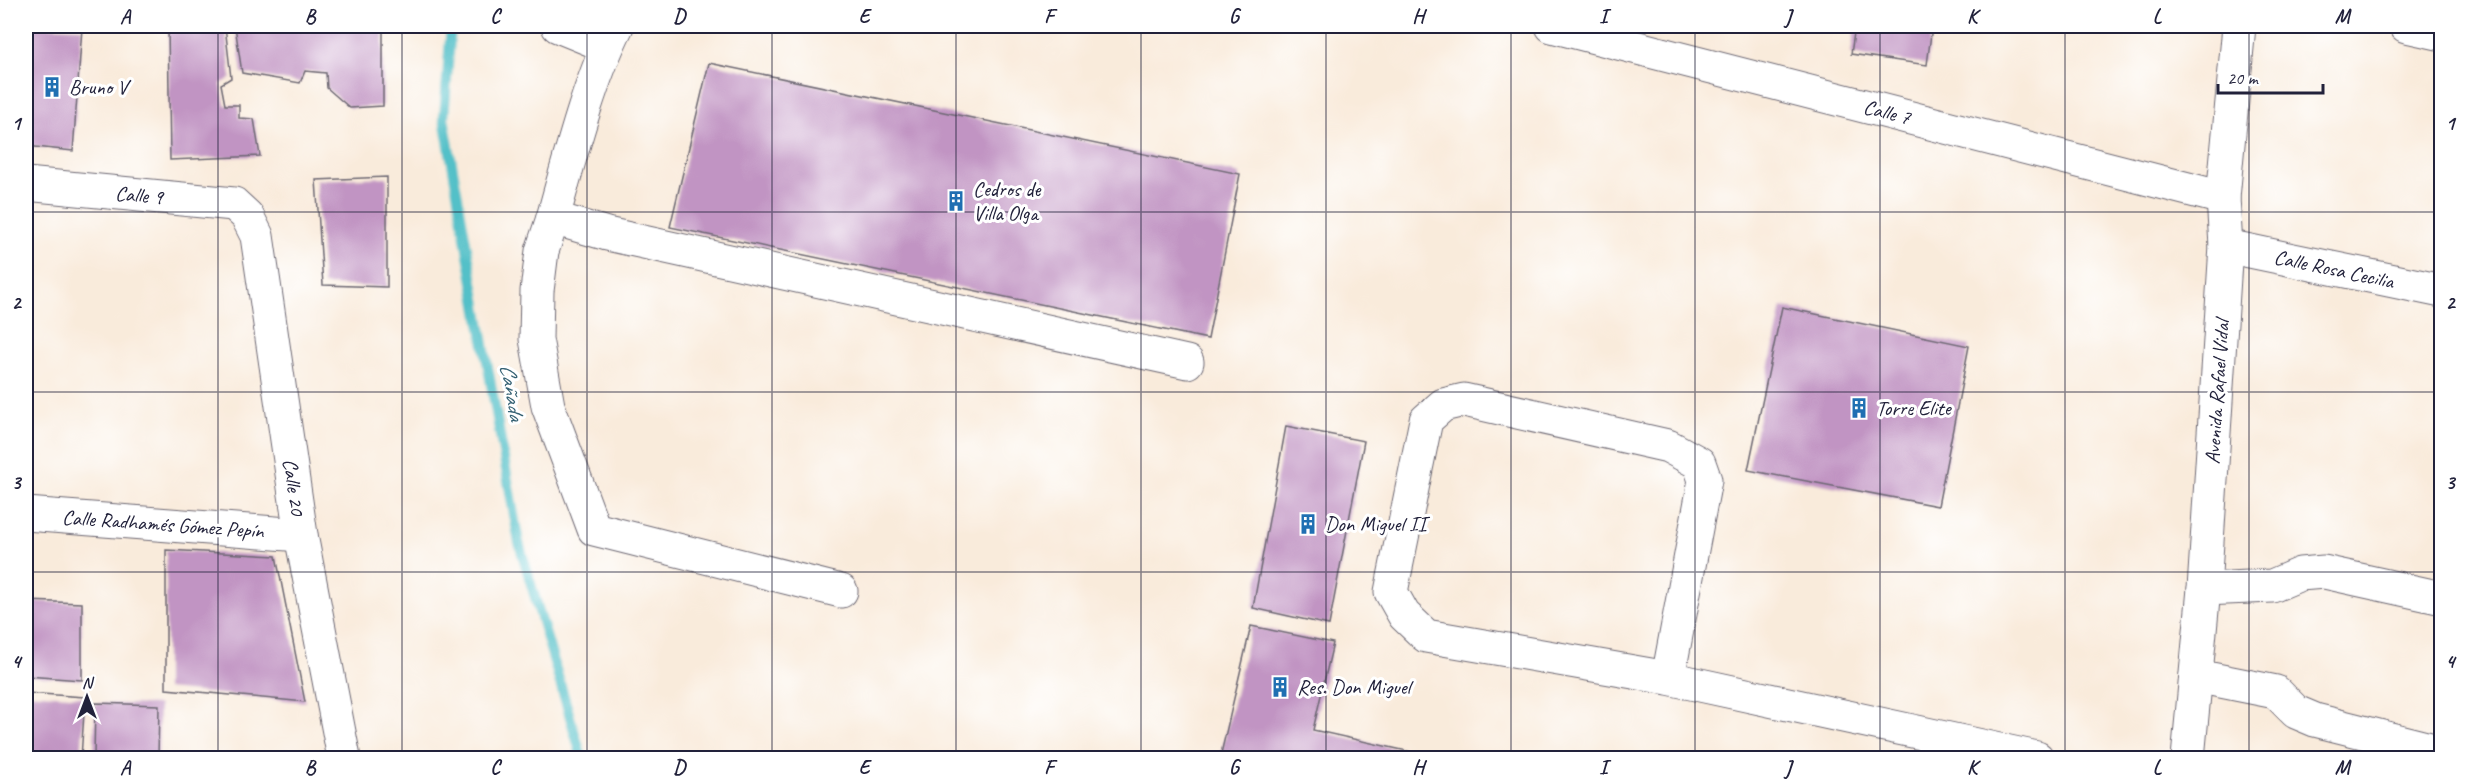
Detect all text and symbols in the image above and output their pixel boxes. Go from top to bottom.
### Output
text: A [120,4,132,29]
text: B [305,4,317,29]
text: C [490,4,502,29]
text: D [673,4,687,29]
text: E [859,4,873,29]
text: F [1044,4,1058,29]
text: G [1229,4,1242,29]
text: H [1412,4,1427,29]
text: I [1599,4,1612,29]
text: J [1783,4,1795,29]
text: K [1967,4,1981,29]
text: L [2153,4,2163,29]
text: M [2335,4,2352,29]
scale bar [2218,57,2323,95]
text: 20 m [2227,67,2260,89]
place label: Bruno V [69,74,132,100]
building icon: Bruno V [40,75,64,99]
street label: Calle 7 [1861,94,1915,131]
text: 1 [12,111,23,136]
text: 1 [2446,111,2457,136]
place label: Cedros de Villa Olga [973,176,1041,226]
street label: Calle 9 [114,180,165,210]
building icon: Cedros de Villa Olga [944,189,968,213]
street label: Calle Rosa Cecilia [2272,244,2398,295]
text: 2 [12,290,23,315]
text: 2 [2446,290,2457,315]
street label: Avenida Rafael Vidal [2199,316,2235,465]
water label: Cañada [493,362,531,425]
place label: Torre Elite [1876,395,1953,421]
building icon: Torre Elite [1847,396,1871,420]
street label: Calle 20 [277,457,311,519]
text: 3 [12,470,23,495]
text: 3 [2446,470,2457,495]
street label: Calle Radhamés Gómez Pepín [61,504,265,544]
place label: Don Miguel II [1325,511,1431,537]
building icon: Don Miguel II [1296,512,1320,536]
text: 4 [12,649,24,674]
text: 4 [2446,649,2458,674]
north arrow [57,667,117,727]
text: N [82,673,95,693]
place label: Res. Don Miguel [1297,674,1414,700]
building icon: Res. Don Miguel [1268,675,1292,699]
text: A [120,755,132,780]
text: B [305,755,317,780]
text: C [490,755,502,780]
text: D [673,755,687,780]
text: E [859,755,873,780]
text: F [1044,755,1058,780]
text: G [1229,755,1242,780]
text: H [1412,755,1427,780]
text: I [1599,755,1612,780]
text: J [1783,755,1795,780]
text: K [1967,755,1981,780]
text: L [2153,755,2163,780]
text: M [2335,755,2352,780]

